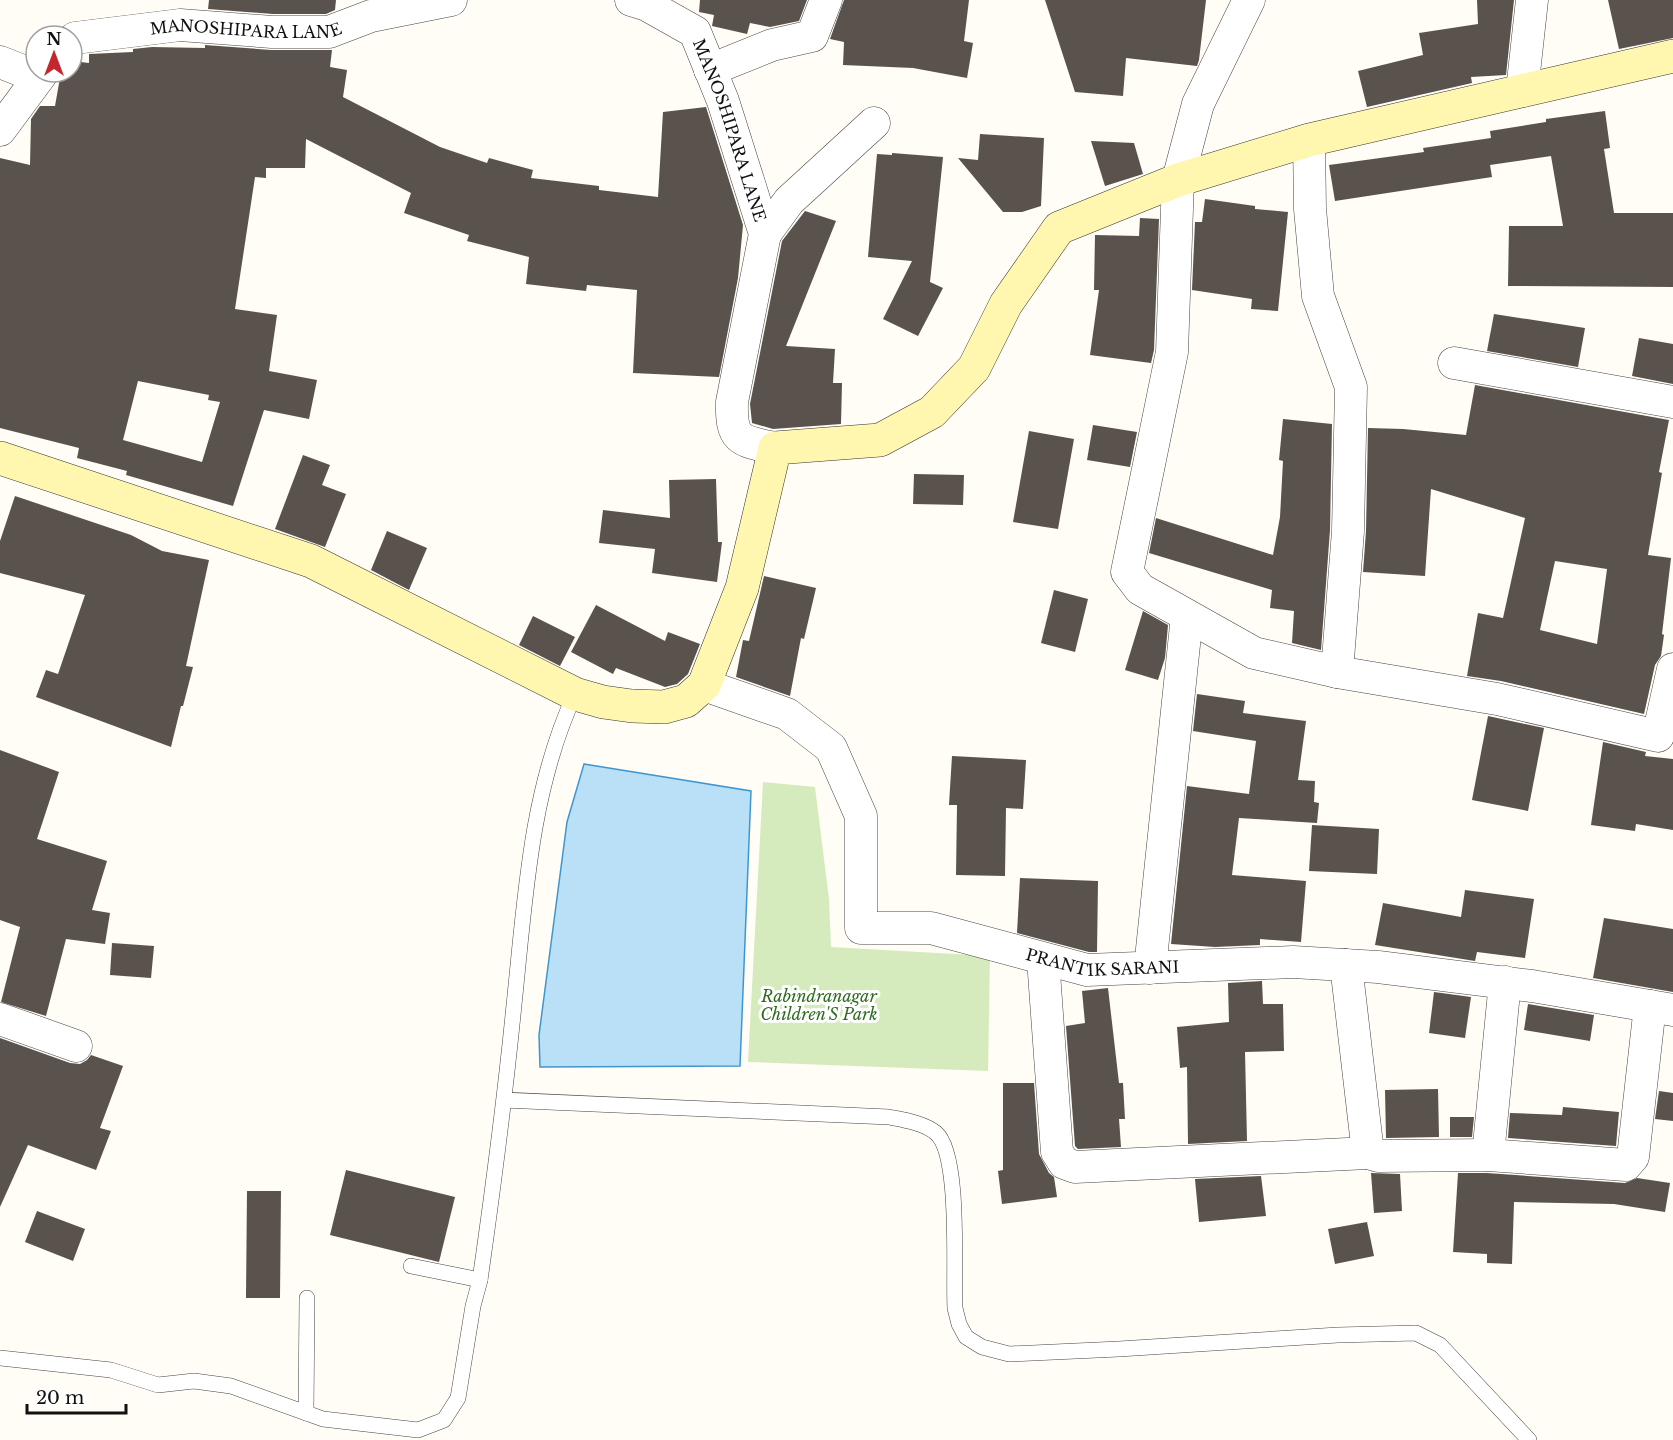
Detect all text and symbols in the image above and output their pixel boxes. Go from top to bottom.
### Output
street label: MANOSHIPARA LANE [149,15,345,42]
north arrow [24,24,84,84]
text: N [46,29,62,49]
street label: MANOSHIPARA LANE [689,36,770,224]
street label: PRANTIK SARANI [1024,944,1179,980]
park label: Rabindranagar Children'S Park [760,986,878,1024]
scale bar [27,1377,126,1415]
text: 20 m [36,1387,84,1409]

